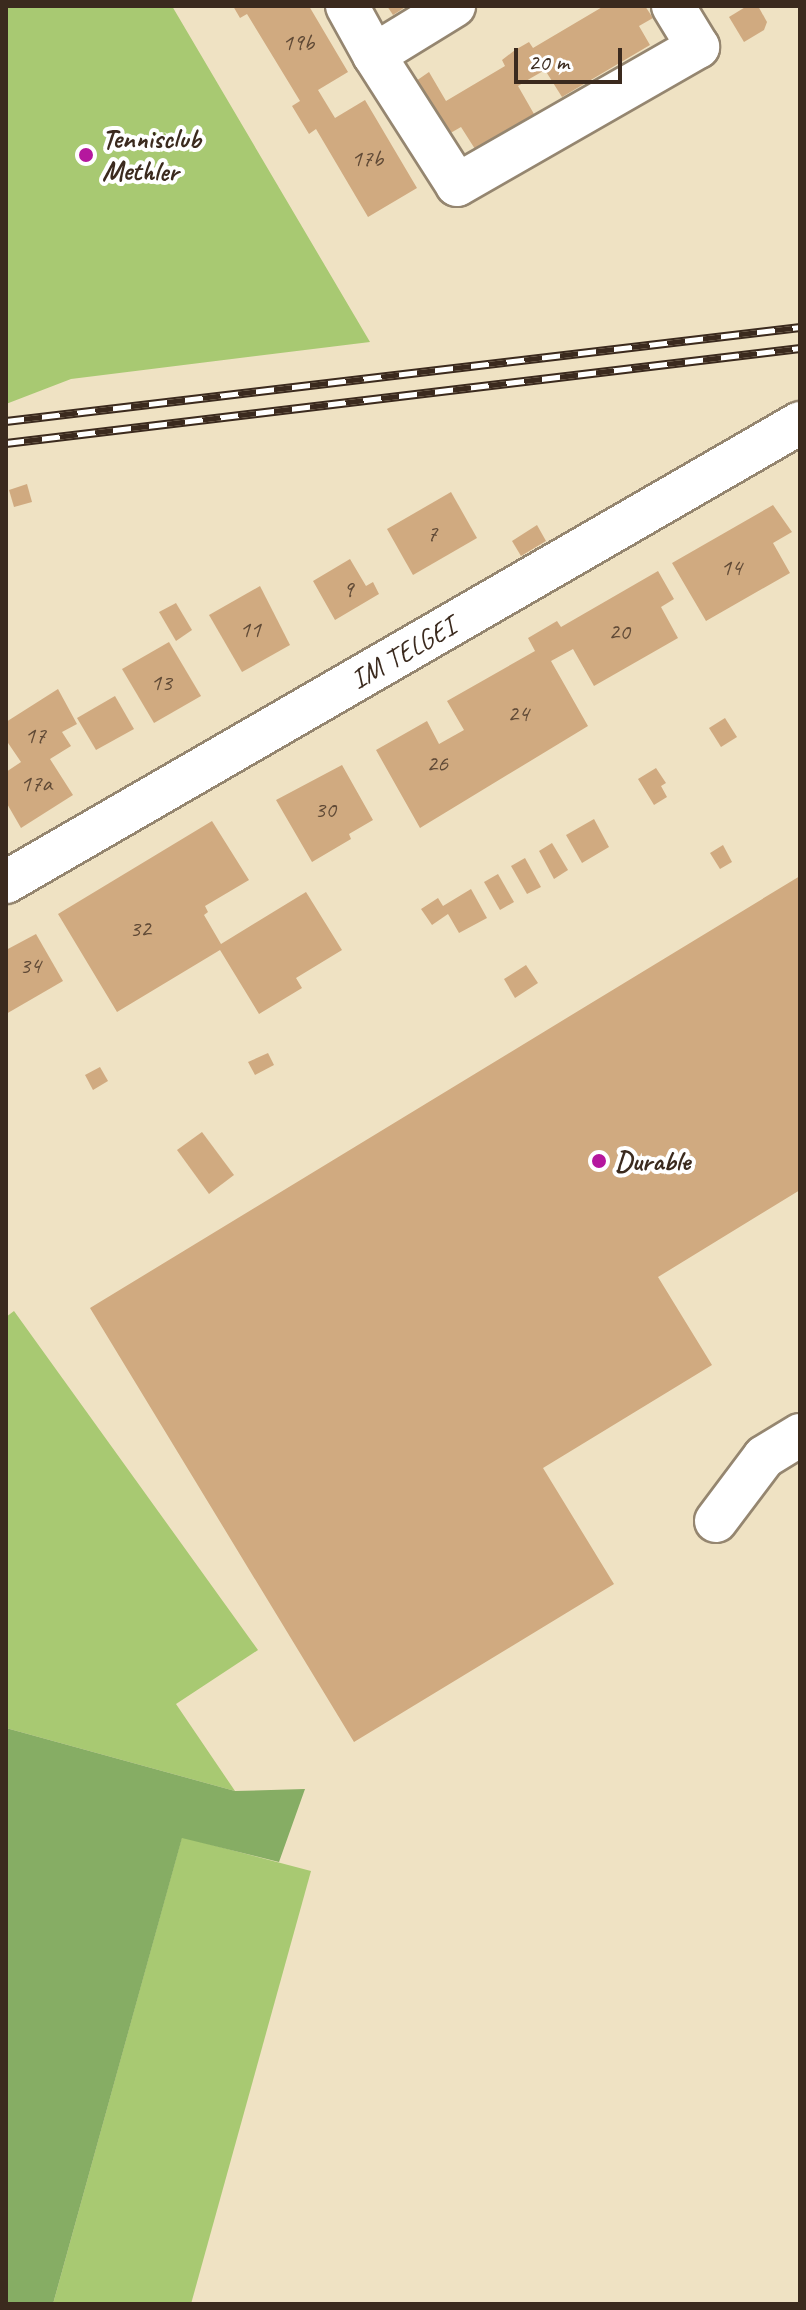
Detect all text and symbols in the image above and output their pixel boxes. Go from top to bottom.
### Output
house number: 19b [282,29,314,57]
scale bar [518,32,626,82]
text: 20 m [528,47,569,77]
place label: Tennisclub Methler [102,122,201,188]
house number: 17b [351,145,383,173]
marker: Tennisclub Methler [77,146,95,164]
house number: 7 [427,520,437,548]
house number: 14 [720,554,742,582]
house number: 9 [343,576,353,604]
street label: IM TELGEI [343,609,463,697]
house number: 11 [239,616,261,644]
house number: 20 [608,618,630,646]
house number: 13 [150,669,172,697]
house number: 24 [507,700,529,728]
house number: 17 [24,722,46,750]
house number: 26 [426,750,448,778]
house number: 17a [20,770,52,798]
house number: 30 [314,796,336,824]
house number: 32 [129,915,151,943]
house number: 34 [19,952,41,980]
place label: Durable [615,1144,690,1178]
marker: Durable [590,1152,608,1170]

